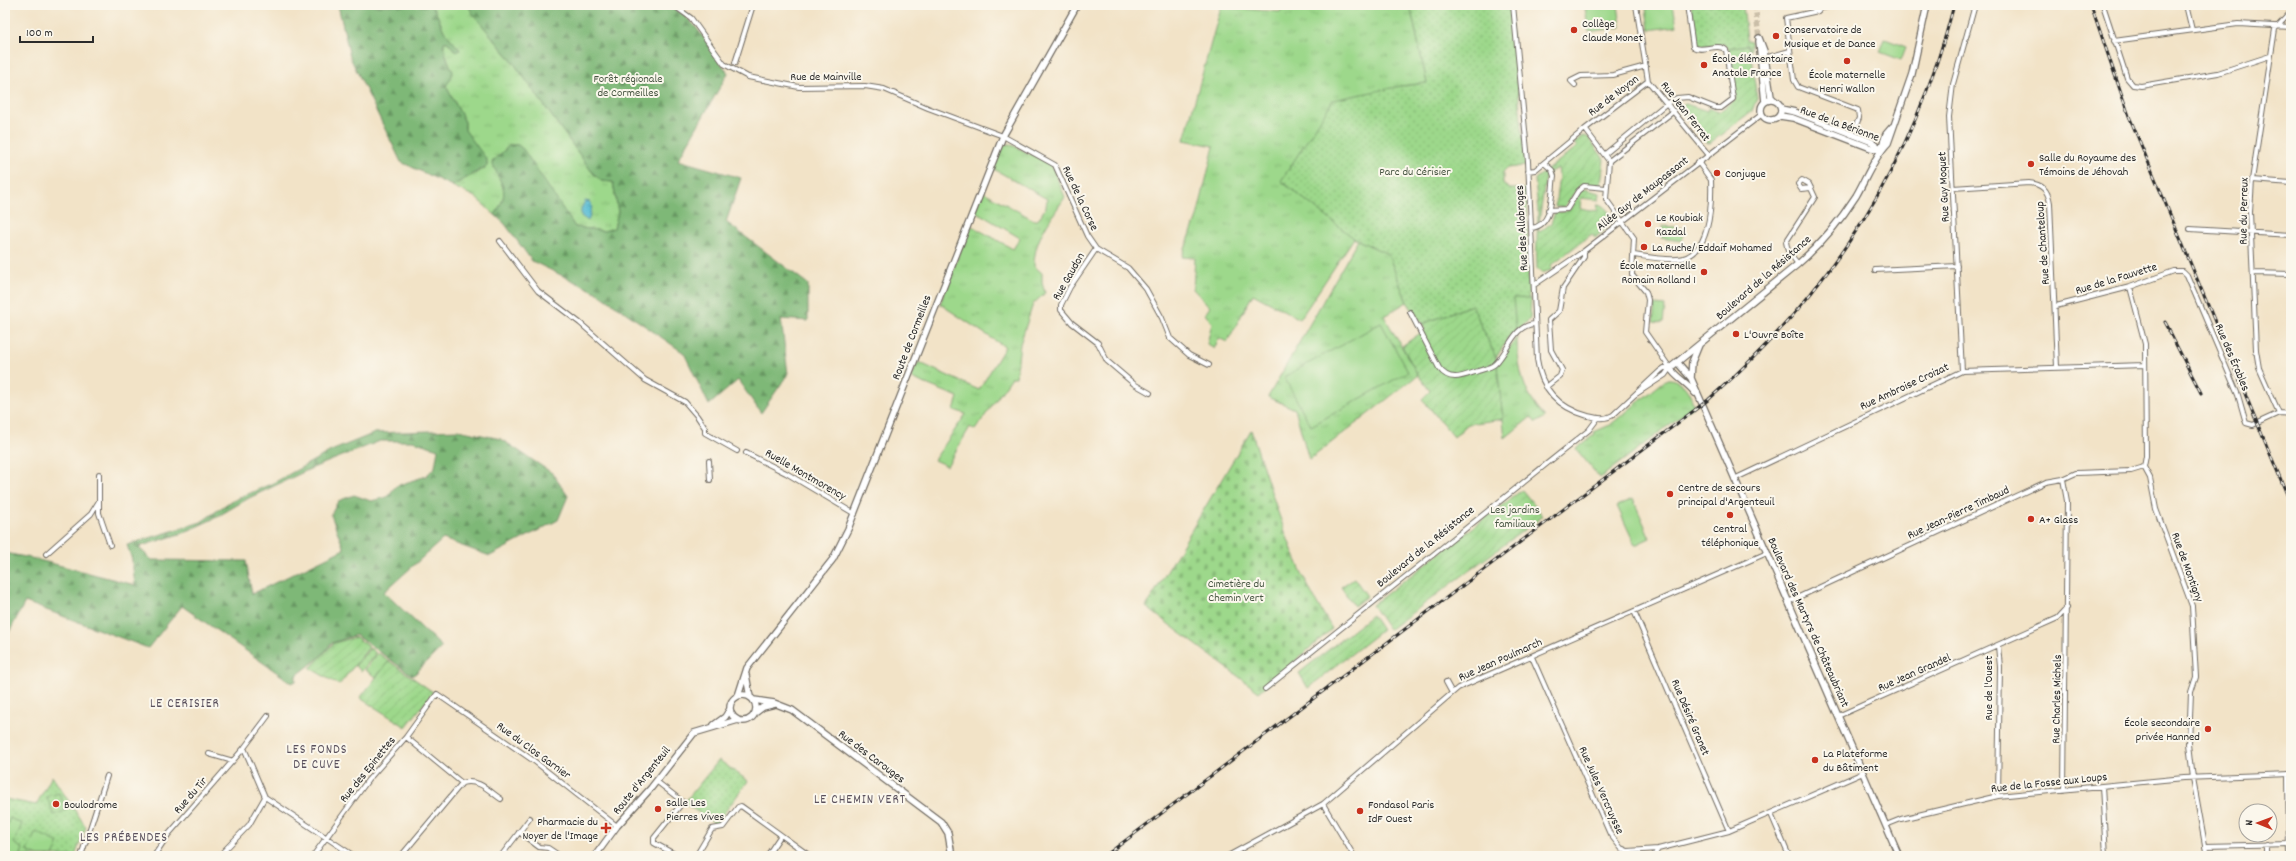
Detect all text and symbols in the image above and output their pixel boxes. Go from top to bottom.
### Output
place label: Collège Claude Monet [1582,16,1643,47]
scale bar [20,18,93,44]
place label: Conservatoire de Musique et de Dance [1784,22,1876,53]
text: 100 m [26,25,53,42]
marker: Collège Claude Monet [1569,25,1579,35]
marker: Conservatoire de Musique et de Dance [1771,31,1781,41]
place label: École élémentaire Anatole France [1712,51,1793,82]
marker: École maternelle Henri Wallon [1842,56,1852,66]
marker: École élémentaire Anatole France [1699,60,1709,70]
place label: École maternelle Henri Wallon [1809,67,1885,98]
street label: Rue de Mainville [790,69,862,86]
park label: Forêt régionale de Cormeilles [593,71,663,102]
street label: Rue de Noyon [1585,71,1643,121]
street label: Rue Jean Ferrat [1656,78,1714,146]
street label: Rue de la Bérionne [1798,102,1881,147]
place label: Salle du Royaume des Témoins de Jéhovah [2039,150,2136,181]
street label: Rue Guy Moquet [1934,151,1955,223]
street label: Allée Guy de Maupassant [1593,152,1693,236]
marker: Salle du Royaume des Témoins de Jéhovah [2026,159,2036,169]
street label: Rue de la Corse [1057,163,1102,234]
park label: Parc du Cérisier [1379,164,1451,181]
place label: Conjugue [1725,166,1766,183]
marker: Conjugue [1712,168,1722,178]
street label: Rue du Perreux [2235,177,2254,245]
street label: Rue des Allobroges [1512,185,1533,271]
street label: Rue de Chanteloup [2032,200,2055,285]
place label: Le Koubiak Kazdal [1656,210,1703,241]
marker: Le Koubiak Kazdal [1643,219,1653,229]
street label: Boulevard de la Résistance [1712,232,1815,324]
place label: La Ruche/ Eddaif Mohamed [1652,240,1772,257]
marker: La Ruche/ Eddaif Mohamed [1639,242,1649,252]
street label: Rue Gaudon [1049,249,1090,304]
place label: École maternelle Romain Rolland 1 [1620,258,1696,289]
street label: Rue de la Fauvette [2074,259,2159,300]
marker: École maternelle Romain Rolland 1 [1699,267,1709,277]
street label: Route de Cormeilles [888,293,936,383]
street label: Rue des Érables [2210,321,2253,394]
place label: L'Ouvre Boîte [1744,327,1804,344]
marker: L'Ouvre Boîte [1731,329,1741,339]
street label: Rue Ambroise Croizat [1857,359,1953,415]
street label: Ruelle Montmorency [762,445,850,506]
place label: Centre de secours principal d'Argenteuil [1678,480,1775,511]
street label: Rue Jean-Pierre Timbaud [1905,482,2012,544]
marker: Centre de secours principal d'Argenteuil [1665,489,1675,499]
street label: Boulevard de la Résistance [1373,502,1479,592]
park label: Les jardins familiaux [1490,502,1540,533]
marker: Central téléphonique [1725,510,1735,520]
place label: A+ Glass [2039,512,2078,529]
marker: A+ Glass [2026,514,2036,524]
place label: Central téléphonique [1701,521,1759,552]
street label: Rue de Montigny [2166,530,2207,606]
street label: Boulevard des Martyrs de Châteaubriant [1762,535,1853,711]
park label: Cimetière du Chemin Vert [1208,576,1264,607]
street label: Rue Jean Poulmarch [1456,634,1545,686]
street label: Rue Jean Grandel [1875,650,1954,697]
street label: Rue Charles Michels [2048,654,2067,744]
street label: Rue de l'Ouest [1981,655,1998,720]
street label: Rue Désiré Granet [1666,677,1714,759]
district label: LE CERISIER [150,695,220,714]
place label: École secondaire privée Hanned [2124,715,2200,746]
street label: Rue du Clos Garnier [492,718,574,784]
marker: École secondaire privée Hanned [2203,724,2213,734]
street label: Rue des Carouges [834,726,908,788]
street label: Rue des Epinettes [336,733,400,807]
district label: LES FONDS DE CUVE [286,741,348,775]
street label: Route d'Argenteuil [609,743,675,819]
street label: Rue Jules Vercruysse [1574,744,1628,837]
place label: La Plateforme du Bâtiment [1823,746,1887,777]
marker: La Plateforme du Bâtiment [1810,755,1820,765]
street label: Rue de la Fosse aux Loups [1990,769,2108,798]
street label: Rue du Tir [170,773,212,818]
district label: LE CHEMIN VERT [814,791,906,810]
place label: Salle Les Pierres Vives [666,795,724,826]
place label: Boulodrome [64,797,117,814]
place label: Fondasol Paris IdF Ouest [1368,797,1434,828]
marker: Boulodrome [51,799,61,809]
north arrow [2238,803,2278,843]
marker: Salle Les Pierres Vives [653,804,663,814]
marker: Fondasol Paris IdF Ouest [1355,806,1365,816]
place label: Pharmacie du Noyer de l'Image [522,814,598,845]
text: N [2242,819,2258,826]
marker: Pharmacie du Noyer de l'Image [601,823,611,833]
district label: LES PRÉBENDES [80,829,168,848]

